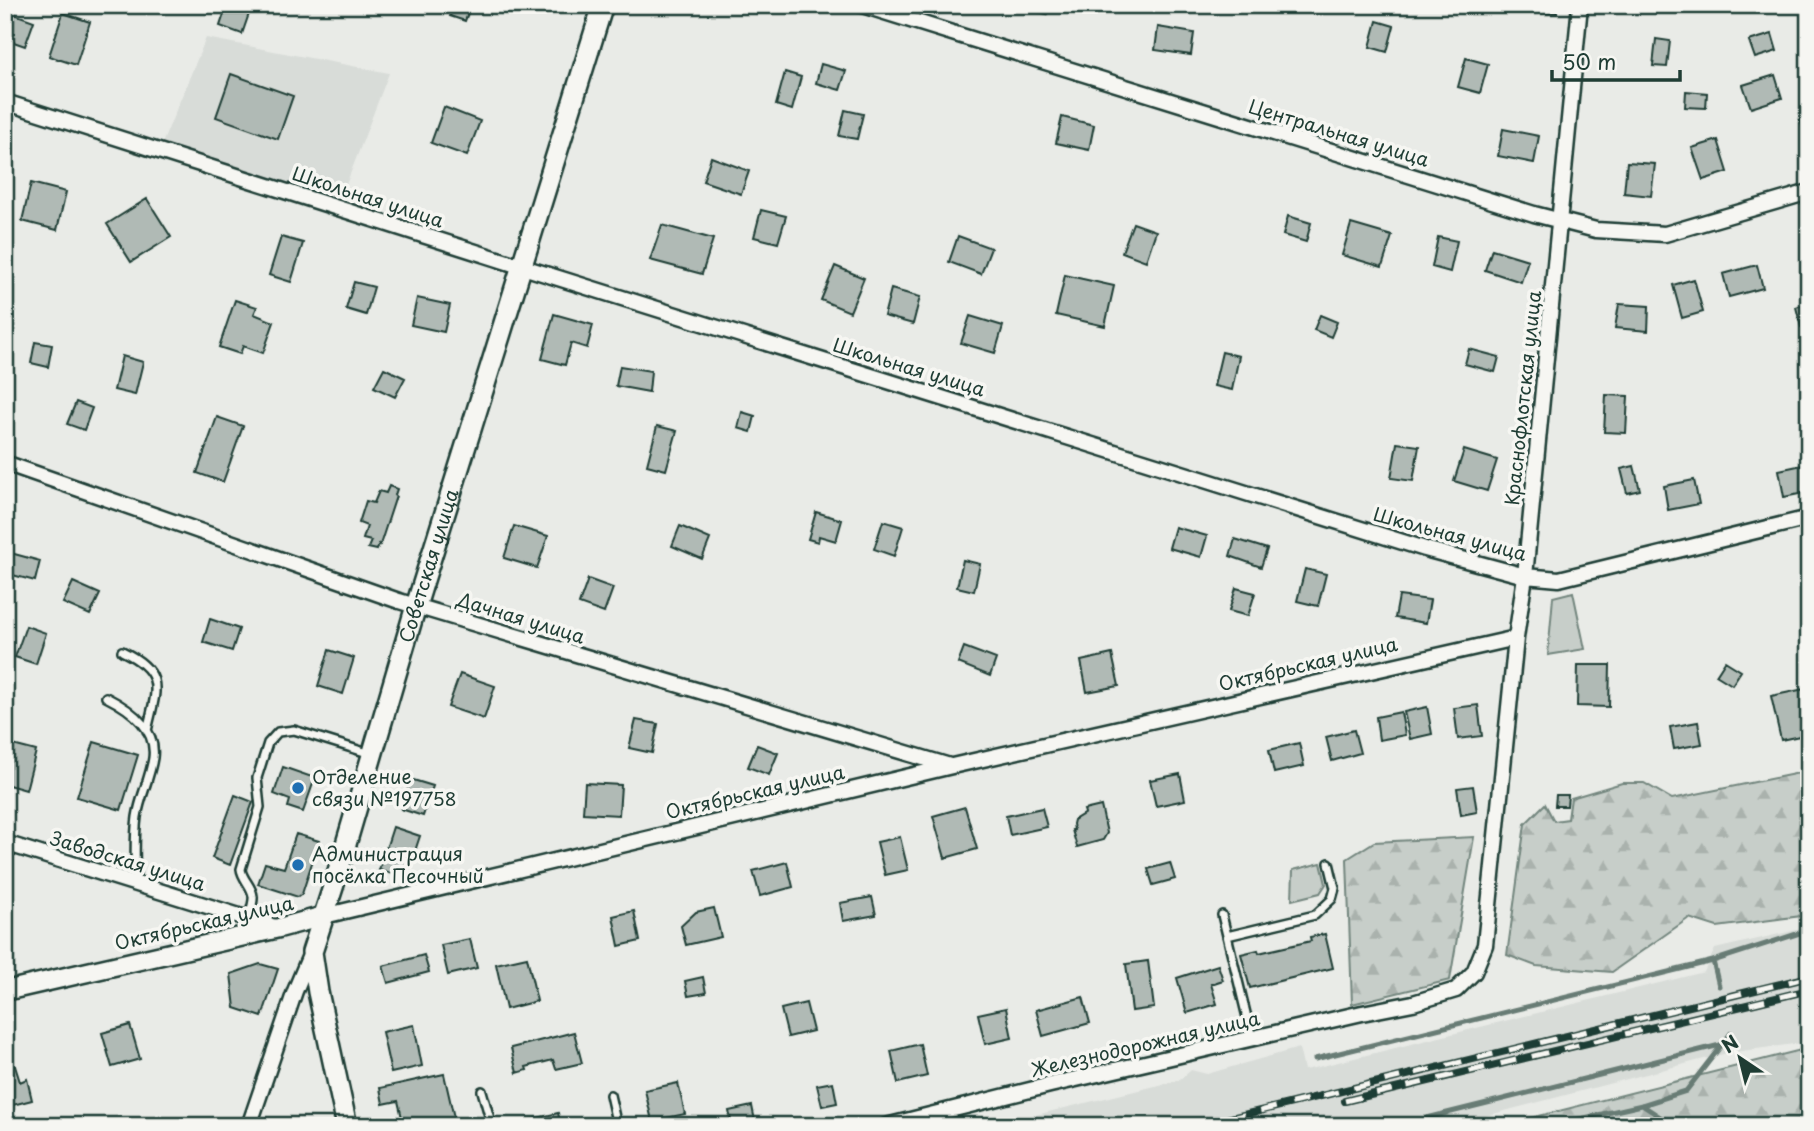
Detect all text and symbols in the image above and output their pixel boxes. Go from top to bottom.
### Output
scale bar [1552,38,1679,82]
text: 50 m [1562,45,1616,77]
street label: Центральная улица [1246,91,1433,173]
street label: Школьная улица [289,158,448,234]
street label: Краснофлотская улица [1497,289,1547,507]
street label: Школьная улица [830,330,989,403]
street label: Советская улица [391,485,465,646]
street label: Школьная улица [1370,499,1530,567]
street label: Дачная улица [453,584,589,650]
street label: Октябрьская улица [1216,629,1400,697]
street label: Октябрьская улица [663,757,847,825]
place label: Отделение связи №197758 [312,762,457,812]
marker: Отделение связи №197758 [290,780,306,796]
street label: Заводская улица [47,823,209,897]
place label: Администрация посёлка Песочный [312,839,484,889]
marker: Администрация посёлка Песочный [290,857,306,873]
street label: Октябрьская улица [112,888,296,956]
street label: Железнодорожная улица [1027,1003,1262,1083]
north arrow [1706,1023,1776,1092]
text: N [1715,1027,1744,1059]

